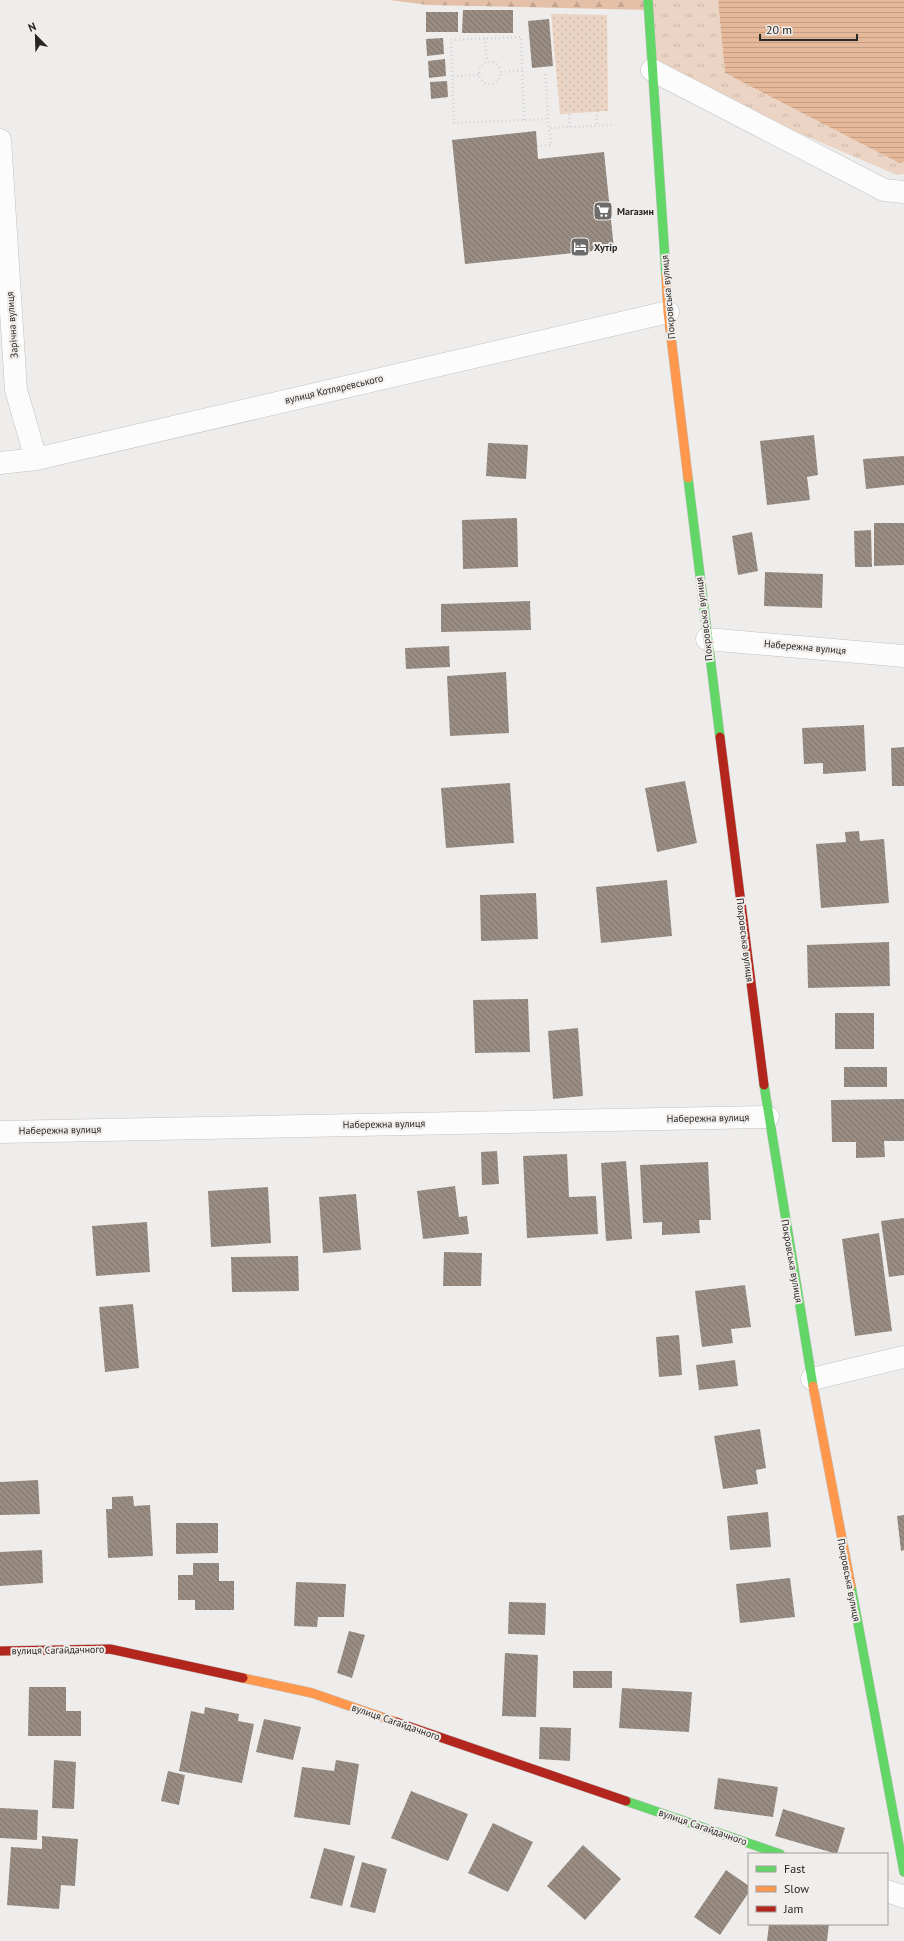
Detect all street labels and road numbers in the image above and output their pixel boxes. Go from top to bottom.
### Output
street label: Покровська вулиця [658,254,678,340]
street label: Зарічна вулиця [3,291,21,359]
street label: вулиця Котляревського [283,371,385,407]
street label: Покровська вулиця [692,576,716,662]
street label: Набережна вулиця [763,637,847,657]
street label: Покровська вулиця [733,897,757,983]
street label: Набережна вулиця [667,1111,750,1125]
street label: Набережна вулиця [343,1117,426,1131]
street label: Набережна вулиця [19,1123,102,1137]
street label: Покровська вулиця [778,1218,806,1304]
street label: Покровська вулиця [835,1537,863,1623]
street label: вулиця Сагайдачного [12,1643,104,1657]
street label: вулиця Сагайдачного [350,1701,442,1743]
street label: вулиця Сагайдачного [657,1806,749,1848]

